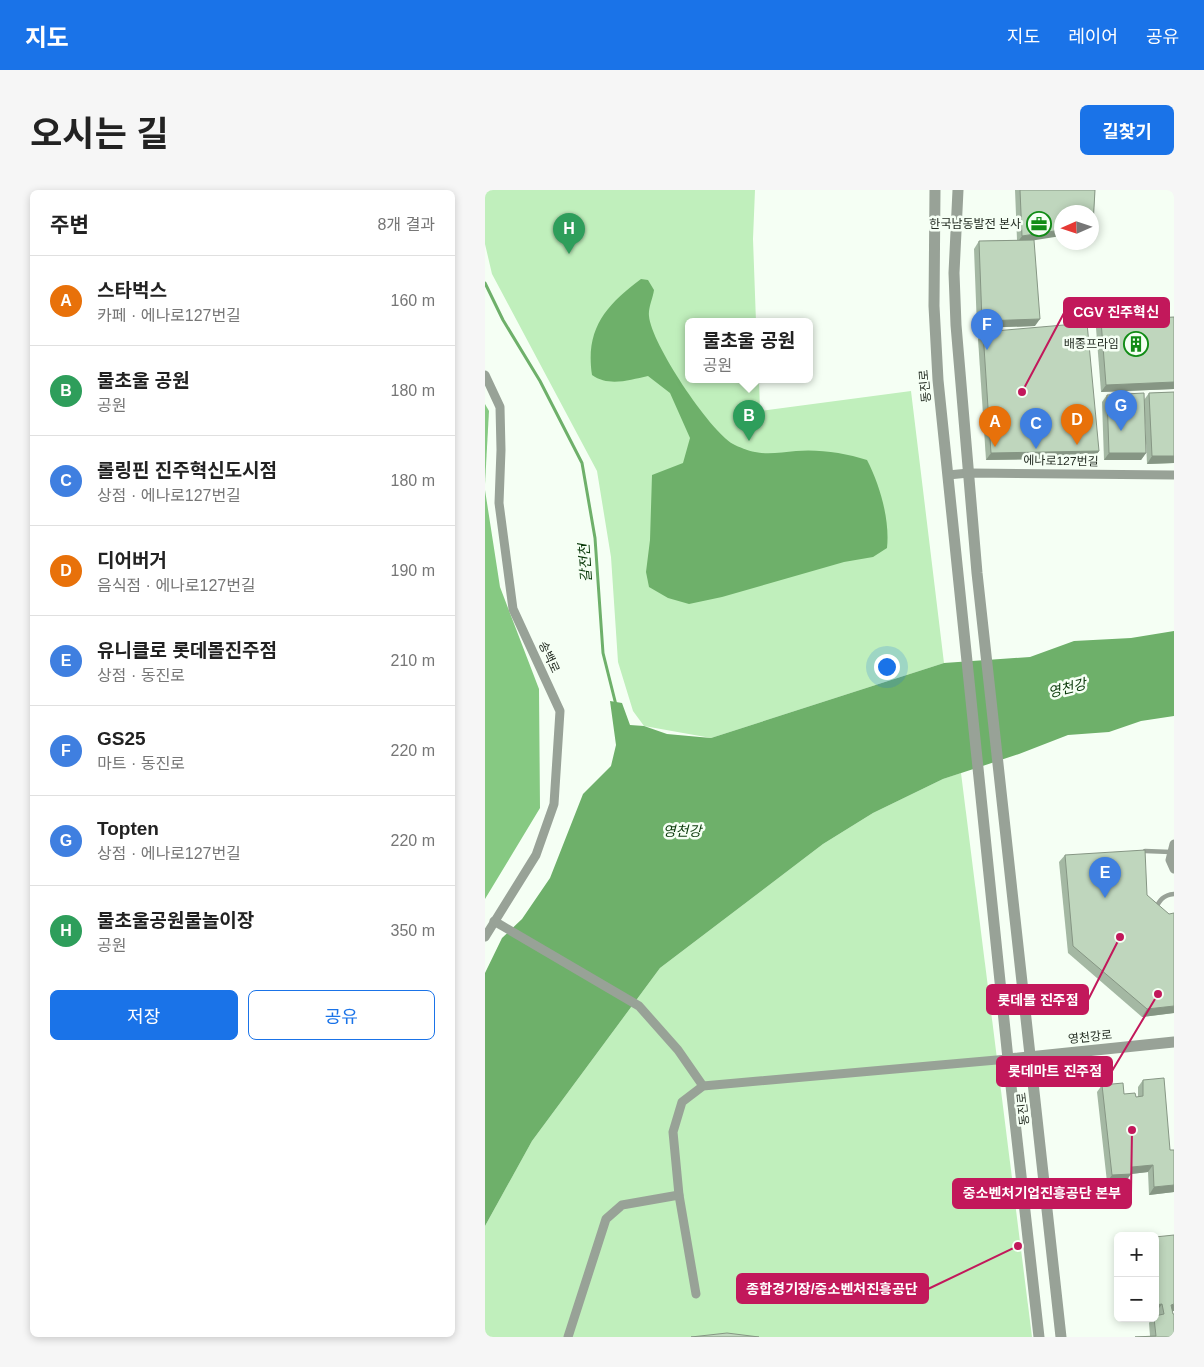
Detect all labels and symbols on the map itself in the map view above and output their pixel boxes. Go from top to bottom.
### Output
north arrow [1054,205,1099,250]
office icon: 한국남동발전 본사 [1026,211,1052,237]
pin: H [553,213,585,254]
place label: 한국남동발전 본사 [929,217,1021,231]
callout: CGV 진주혁신 [1064,298,1169,327]
text: CGV 진주혁신 [1073,304,1159,320]
pin: F [971,309,1003,350]
building icon: 배종프라임 [1123,331,1149,357]
place label: 배종프라임 [1064,337,1119,351]
street label: 동진로 [917,369,933,403]
pin: G [1105,390,1137,431]
pin: B [733,400,765,441]
pin: D [1061,404,1093,445]
pin: A [979,406,1011,447]
pin: C [1020,408,1052,449]
street label: 에나로127번길 [1023,453,1099,469]
water label: 갈전천 [576,542,594,583]
street label: 송백로 [536,639,562,675]
your location [874,654,900,680]
water label: 영천강 [1046,675,1090,700]
water label: 영천강 [663,823,703,839]
pin: E [1089,857,1121,898]
callout: 롯데몰 진주점 [987,985,1088,1014]
text: 롯데몰 진주점 [997,992,1079,1008]
street label: 영천강로 [1067,1028,1113,1046]
callout: 롯데마트 진주점 [997,1057,1112,1086]
text: 롯데마트 진주점 [1008,1063,1102,1079]
street label: 동진로 [1014,1092,1032,1126]
callout: 중소벤처기업진흥공단 본부 [953,1179,1131,1208]
text: 중소벤처기업진흥공단 본부 [963,1185,1121,1201]
callout: 종합경기장/중소벤처진흥공단 [737,1274,928,1303]
text: 종합경기장/중소벤처진흥공단 [746,1281,918,1297]

